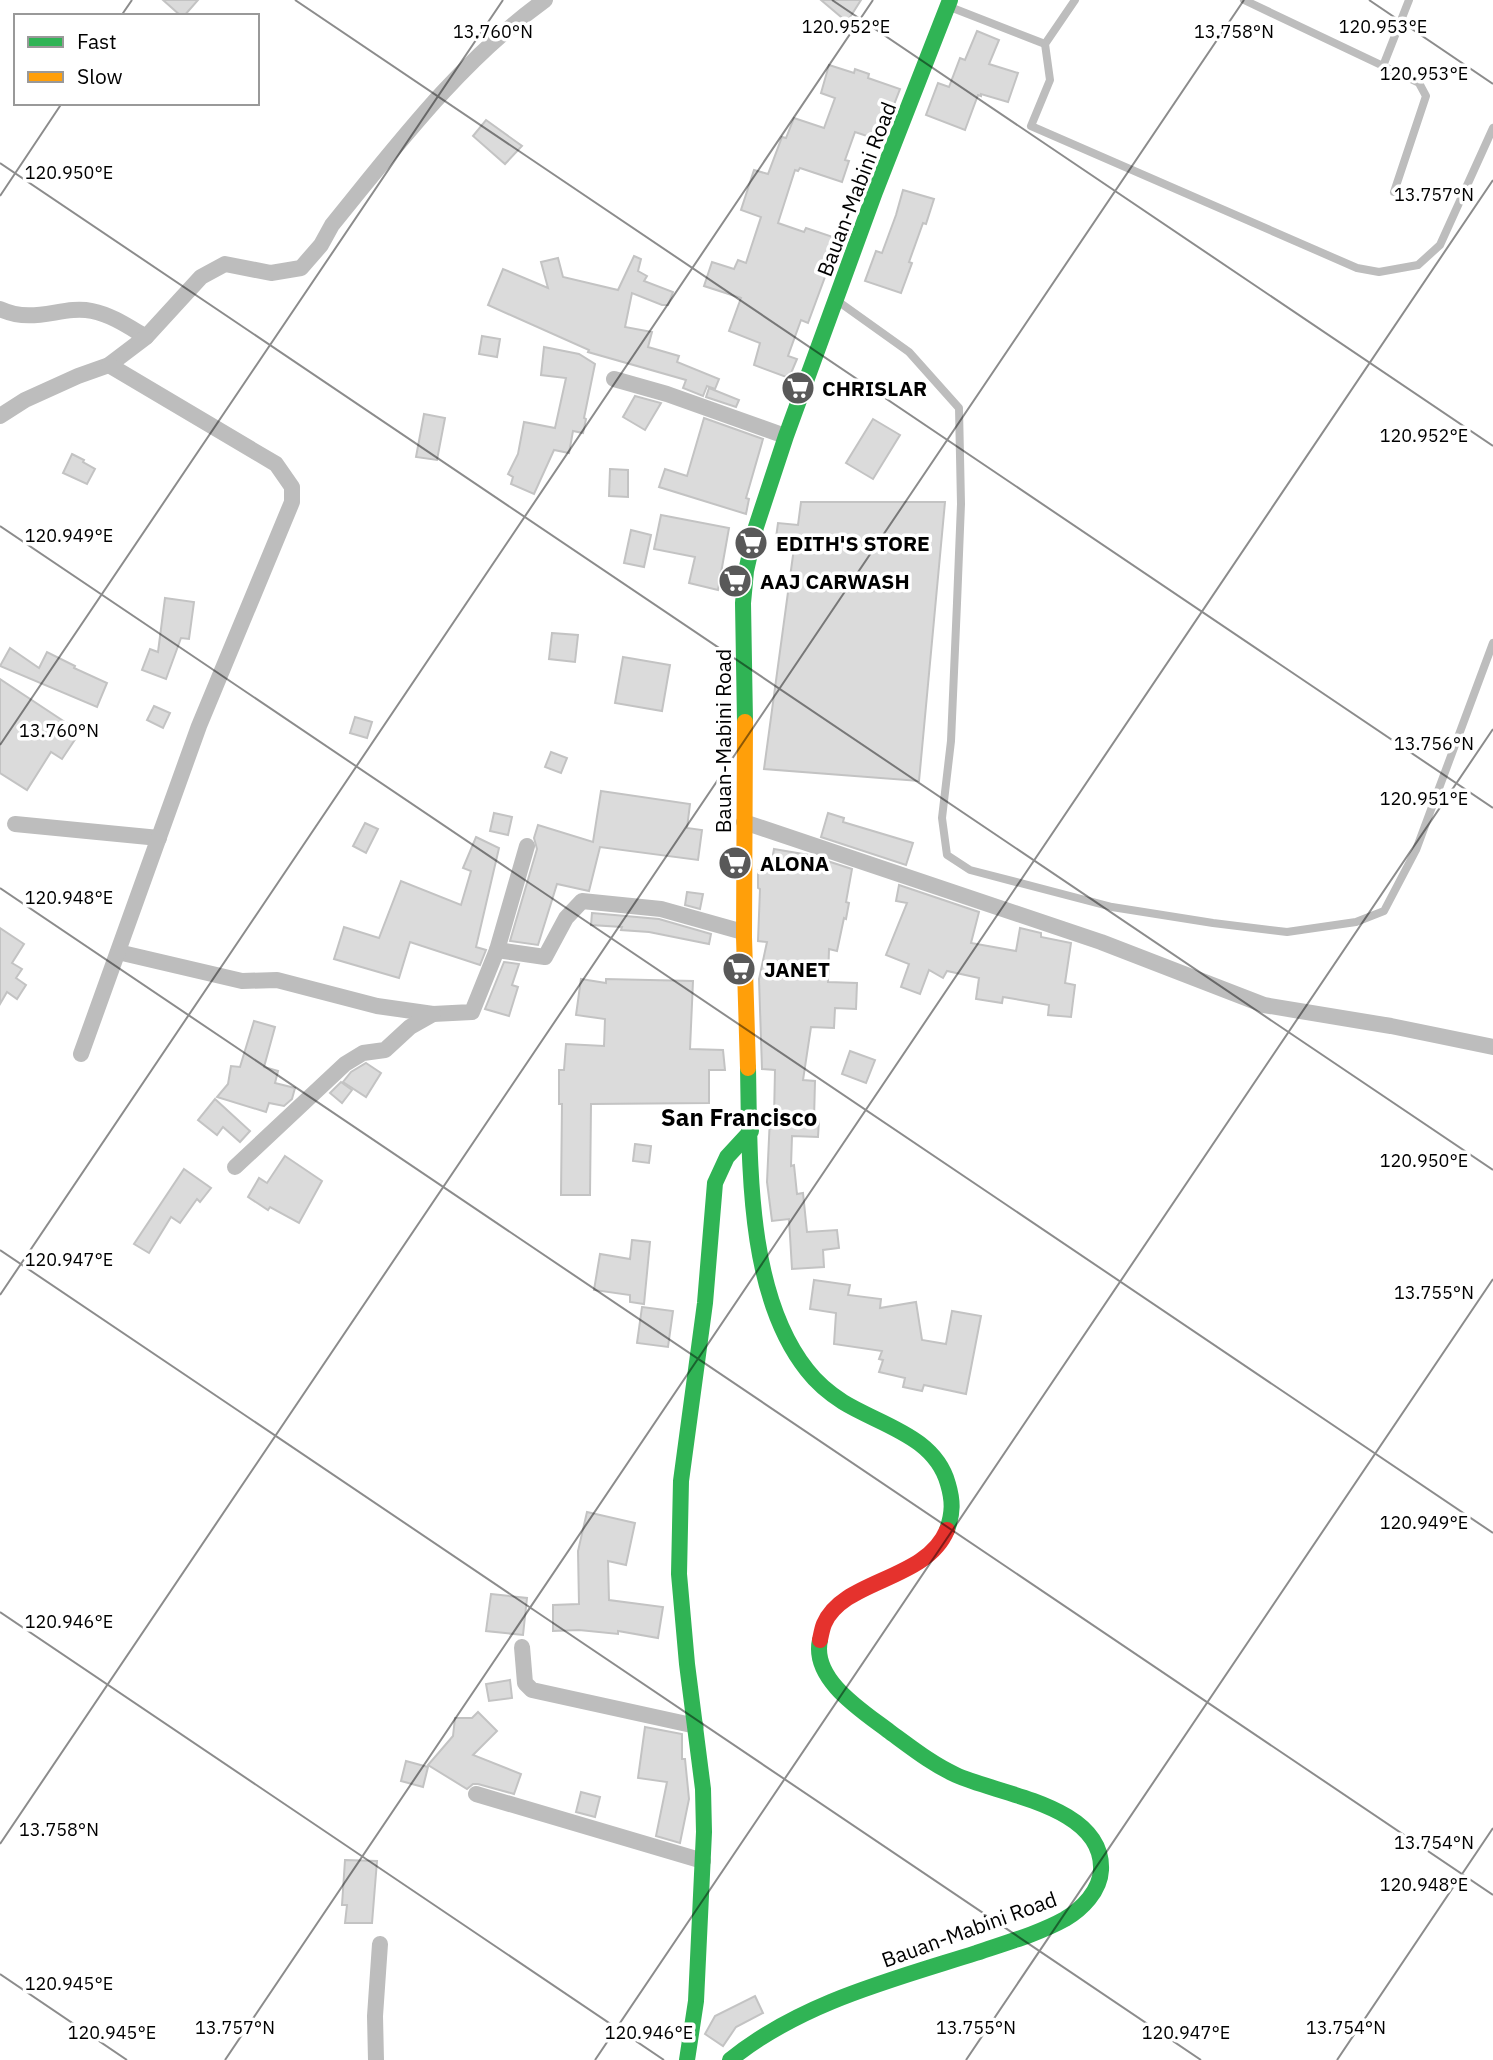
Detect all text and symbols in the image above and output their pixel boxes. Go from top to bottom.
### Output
legend [14,14,259,105]
text: 120.952°E [802,15,890,38]
text: 120.953°E [1339,15,1427,38]
text: 13.760°N [453,20,533,43]
text: 13.758°N [1194,20,1274,43]
text: Fast [77,27,117,55]
text: Slow [77,62,123,90]
text: 120.953°E [1380,62,1468,85]
street label: Bauan-Mabini Road [810,98,902,280]
text: 120.950°E [25,161,113,184]
text: 13.757°N [1394,183,1474,206]
supermarket icon: CHRISLAR [779,369,817,407]
place label: CHRISLAR [822,374,927,402]
text: 120.952°E [1380,424,1468,447]
text: 120.949°E [25,524,113,547]
supermarket icon: EDITH'S STORE [732,524,770,562]
place label: EDITH'S STORE [776,529,930,557]
supermarket icon: AAJ CARWASH [716,562,754,600]
place label: AAJ CARWASH [760,567,910,595]
street label: Bauan-Mabini Road [709,649,737,833]
text: 13.760°N [19,719,99,742]
text: 13.756°N [1394,732,1474,755]
text: 120.951°E [1380,787,1468,810]
supermarket icon: ALONA [716,844,754,882]
place label: ALONA [760,849,829,877]
text: 120.948°E [25,886,113,909]
supermarket icon: JANET [720,950,758,988]
place label: JANET [764,955,830,983]
district label: San Francisco [661,1101,817,1133]
text: 120.950°E [1380,1149,1468,1172]
text: 120.947°E [25,1248,113,1271]
text: 13.755°N [1394,1281,1474,1304]
text: 120.949°E [1380,1511,1468,1534]
text: 120.946°E [25,1610,113,1633]
text: 13.758°N [19,1818,99,1841]
text: 13.754°N [1394,1831,1474,1854]
text: 120.948°E [1380,1873,1468,1896]
street label: Bauan-Mabini Road [878,1884,1060,1974]
text: 120.945°E [25,1972,113,1995]
text: 13.757°N [195,2016,275,2039]
text: 13.755°N [936,2016,1016,2039]
text: 13.754°N [1306,2016,1386,2039]
text: 120.945°E [68,2021,156,2044]
text: 120.946°E [605,2021,693,2044]
text: 120.947°E [1142,2021,1230,2044]

